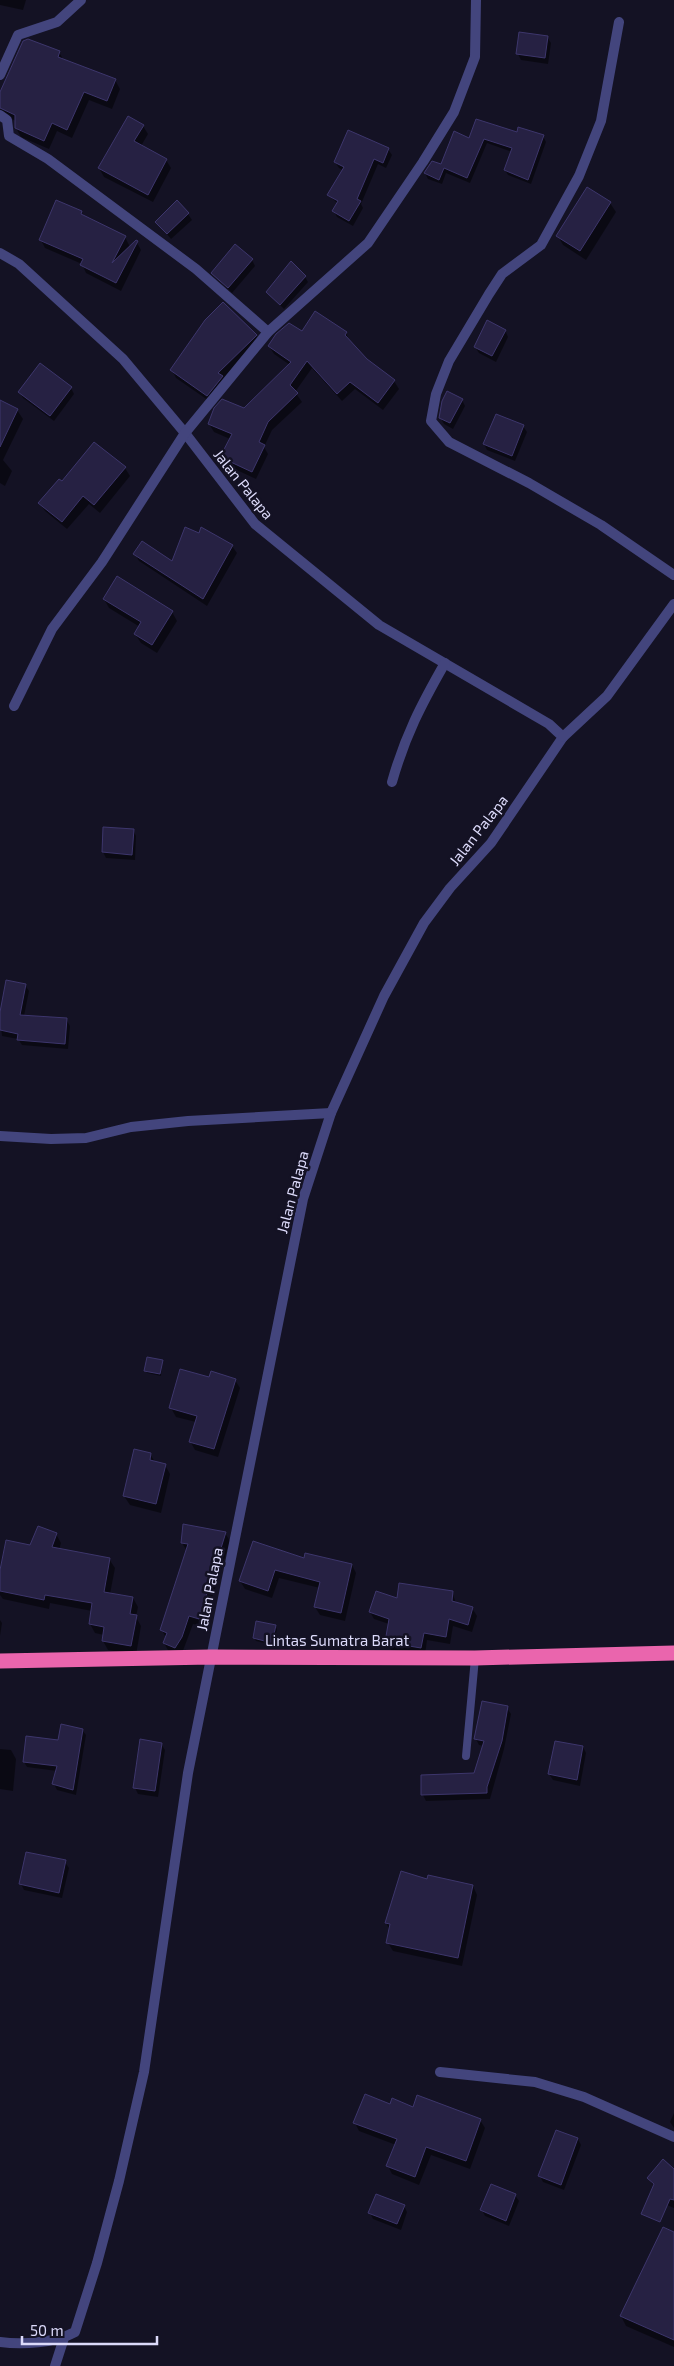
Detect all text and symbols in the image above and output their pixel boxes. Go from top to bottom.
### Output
street label: Jalan Palapa [210,445,278,523]
street label: Jalan Palapa [445,791,511,869]
street label: Jalan Palapa [272,1149,312,1235]
street label: Jalan Palapa [192,1546,226,1632]
street label: Lintas Sumatra Barat [265,1631,409,1649]
scale bar [22,2314,158,2346]
text: 50 m [30,2321,64,2339]

